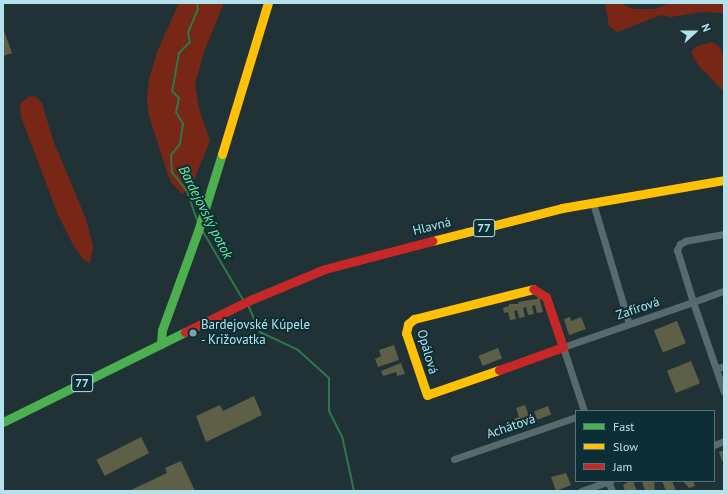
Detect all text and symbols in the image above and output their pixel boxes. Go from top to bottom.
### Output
north arrow [675,12,715,52]
text: N [698,22,714,34]
water label: Bardejovský potok [175,162,237,262]
street label: Hlavná [411,215,453,239]
road number: 77 [473,218,495,238]
street label: Zafírová [614,294,662,324]
place label: Bardejovské Kúpele - Križovatka [201,318,310,349]
marker: Bardejovské Kúpele - Križovatka [188,328,198,338]
street label: Opálová [413,328,441,376]
road number: 77 [71,373,93,393]
legend [575,410,715,482]
street label: Achátová [485,411,537,443]
text: Fast [613,419,634,434]
text: Slow [613,439,638,454]
text: Jam [613,459,632,474]

